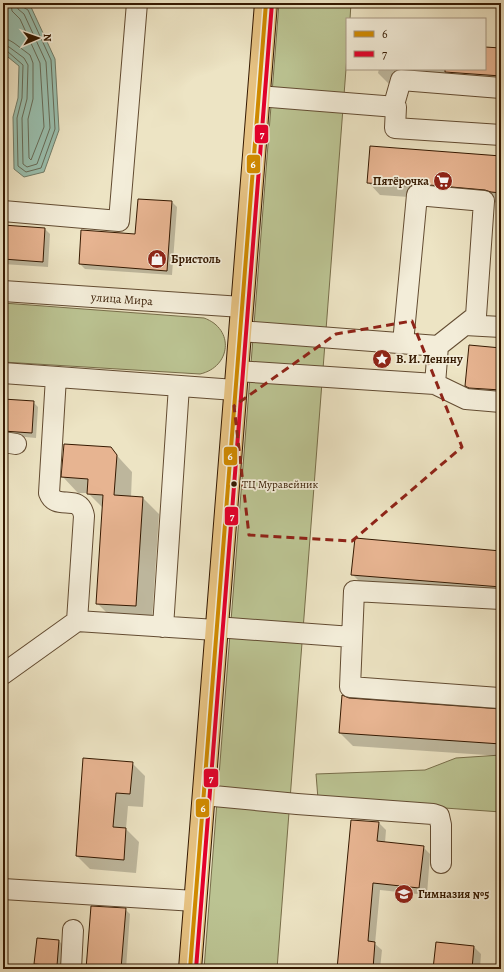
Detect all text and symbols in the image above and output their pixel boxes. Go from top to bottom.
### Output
north arrow [18,18,58,58]
legend [346,18,486,70]
text: 6 [382,26,388,42]
text: N [40,33,55,42]
text: 7 [382,46,388,62]
line badge: 7 [254,124,269,144]
text: 7 [260,127,265,142]
line badge: 6 [246,154,261,174]
text: 6 [250,157,256,172]
supermarket icon: Пятёрочка [432,170,454,192]
place label: Пятёрочка [373,173,429,189]
shop icon: Бристоль [146,248,168,270]
place label: Бристоль [171,251,221,267]
street label: улица Мира [90,289,154,309]
place icon: В. И. Ленину [371,348,393,370]
place label: В. И. Ленину [396,351,463,367]
line badge: 6 [223,446,238,466]
text: 6 [227,449,233,464]
place label: ТЦ Муравейник [242,477,318,492]
marker: ТЦ Муравейник [229,479,239,489]
line badge: 7 [224,506,239,526]
text: 7 [230,509,235,524]
line badge: 7 [203,768,219,788]
text: 7 [209,771,214,786]
line badge: 6 [195,798,210,818]
text: 6 [200,801,206,816]
school or university icon: Гимназия №5 [393,883,415,905]
place label: Гимназия №5 [418,886,489,902]

